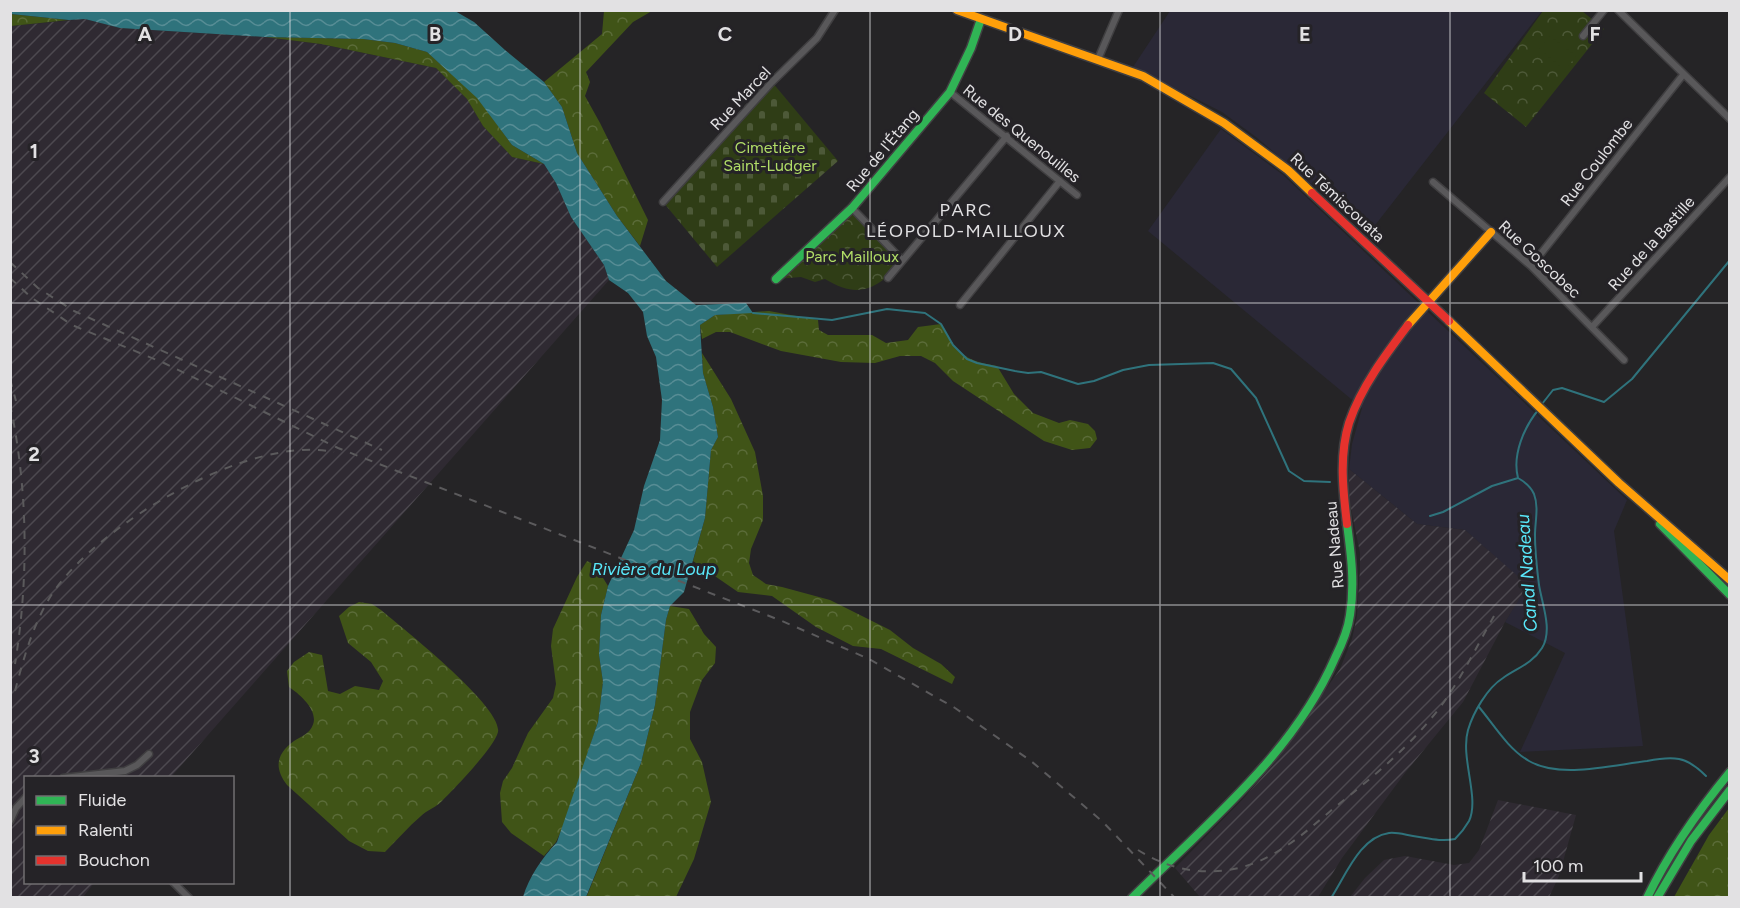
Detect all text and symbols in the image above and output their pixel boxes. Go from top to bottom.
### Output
text: A [138,22,153,46]
text: B [429,22,441,46]
text: C [718,22,732,46]
text: D [1008,22,1022,46]
text: E [1299,22,1311,46]
text: F [1589,22,1601,46]
street label: Rue Marcel [706,63,774,134]
street label: Rue des Quenouilles [959,80,1084,187]
street label: Rue de l'Étang [842,105,923,196]
street label: Rue Coulombe [1556,115,1637,210]
park label: Cimetière Saint-Ludger [723,138,817,175]
text: 1 [30,139,38,163]
street label: Rue Témiscouata [1286,149,1389,246]
street label: Rue de la Bastille [1604,192,1699,294]
district label: PARC LÉOPOLD-MAILLOUX [866,199,1066,242]
street label: Rue Goscobec [1495,217,1585,302]
park label: Parc Mailloux [805,247,899,266]
text: 2 [28,442,40,466]
street label: Rue Nadeau [1321,501,1348,589]
water label: Canal Nadeau [1512,513,1542,633]
water label: Rivière du Loup [592,558,717,580]
text: 3 [28,744,40,768]
legend [24,776,234,884]
text: Fluide [78,789,127,811]
text: Ralenti [78,819,133,841]
scale bar [1524,845,1641,883]
text: Bouchon [78,849,150,871]
text: 100 m [1533,855,1583,877]

